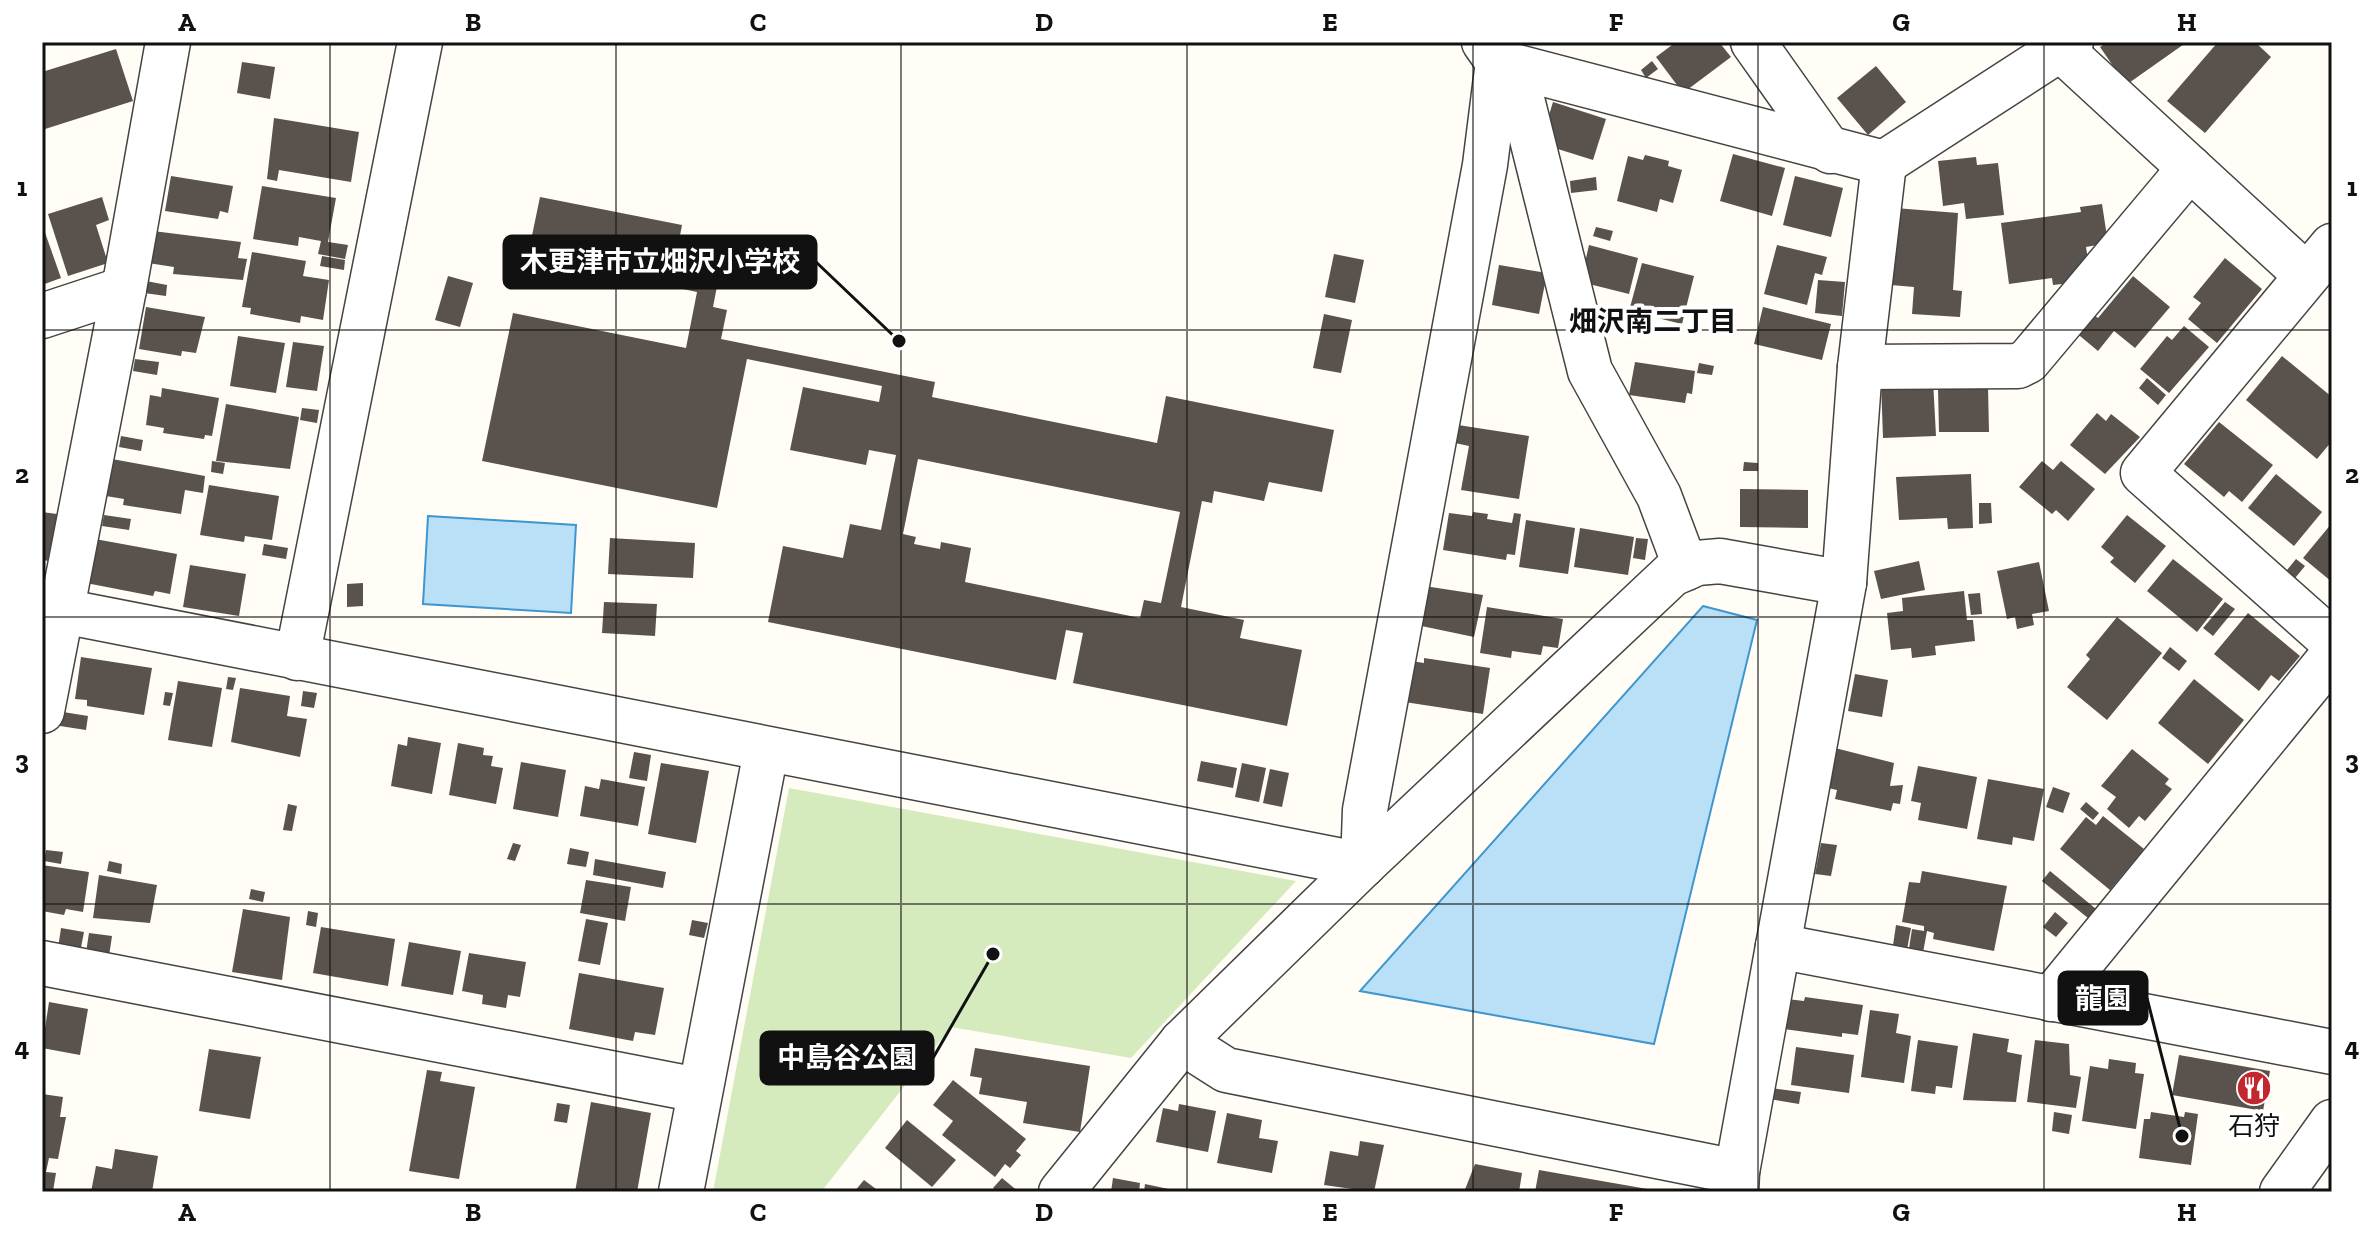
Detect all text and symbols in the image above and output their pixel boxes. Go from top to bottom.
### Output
text: A [178,6,196,38]
text: B [465,6,481,38]
text: C [750,6,766,38]
text: D [1035,6,1053,38]
text: E [1322,6,1338,38]
text: F [1609,6,1624,38]
text: G [1892,6,1910,38]
text: H [2177,6,2197,38]
text: 1 [17,171,28,203]
text: 1 [2347,171,2358,203]
callout: 木更津市立畑沢小学校 [504,236,816,288]
text: 木更津市立畑沢小学校 [520,245,800,278]
district label: 畑沢南二丁目 [1569,305,1737,338]
text: 2 [15,458,29,490]
text: 2 [2345,458,2359,490]
text: 3 [15,744,29,776]
text: 3 [2345,744,2359,776]
callout: 龍園 [2059,972,2147,1024]
text: 龍園 [2075,982,2131,1015]
text: 4 [15,1031,30,1063]
text: 4 [2345,1031,2360,1063]
callout: 中島谷公園 [761,1032,933,1084]
text: 中島谷公園 [777,1041,917,1074]
restaurant icon: 石狩 [2235,1069,2273,1107]
place label: 石狩 [2228,1110,2280,1142]
text: A [178,1196,196,1228]
text: B [465,1196,481,1228]
text: C [750,1196,766,1228]
text: D [1035,1196,1053,1228]
text: E [1322,1196,1338,1228]
text: F [1609,1196,1624,1228]
text: G [1892,1196,1910,1228]
text: H [2177,1196,2197,1228]

